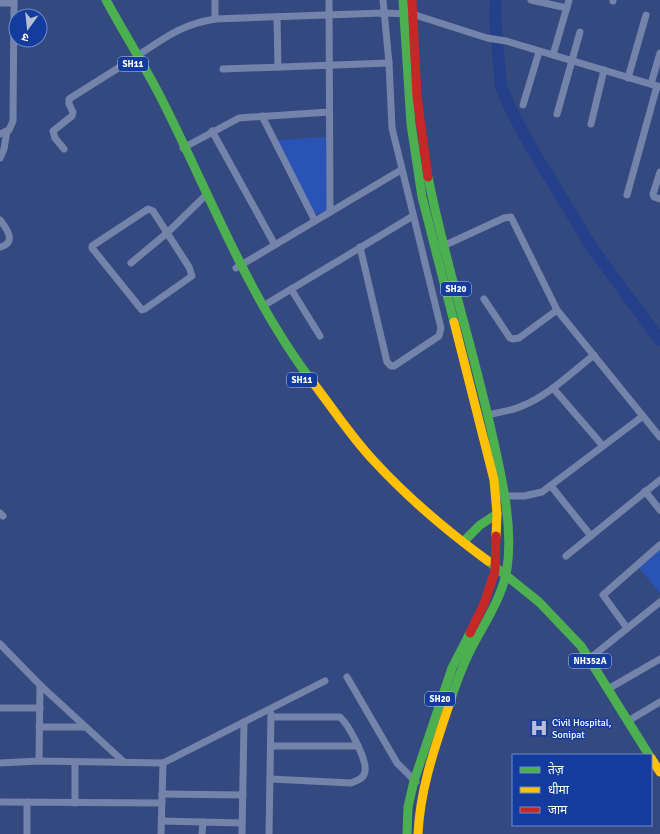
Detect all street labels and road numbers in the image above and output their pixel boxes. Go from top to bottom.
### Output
road number: SH11 [118,57,148,71]
road number: SH20 [441,282,471,296]
road number: SH11 [287,373,317,387]
road number: NH352A [569,654,611,668]
road number: SH20 [425,692,455,706]

